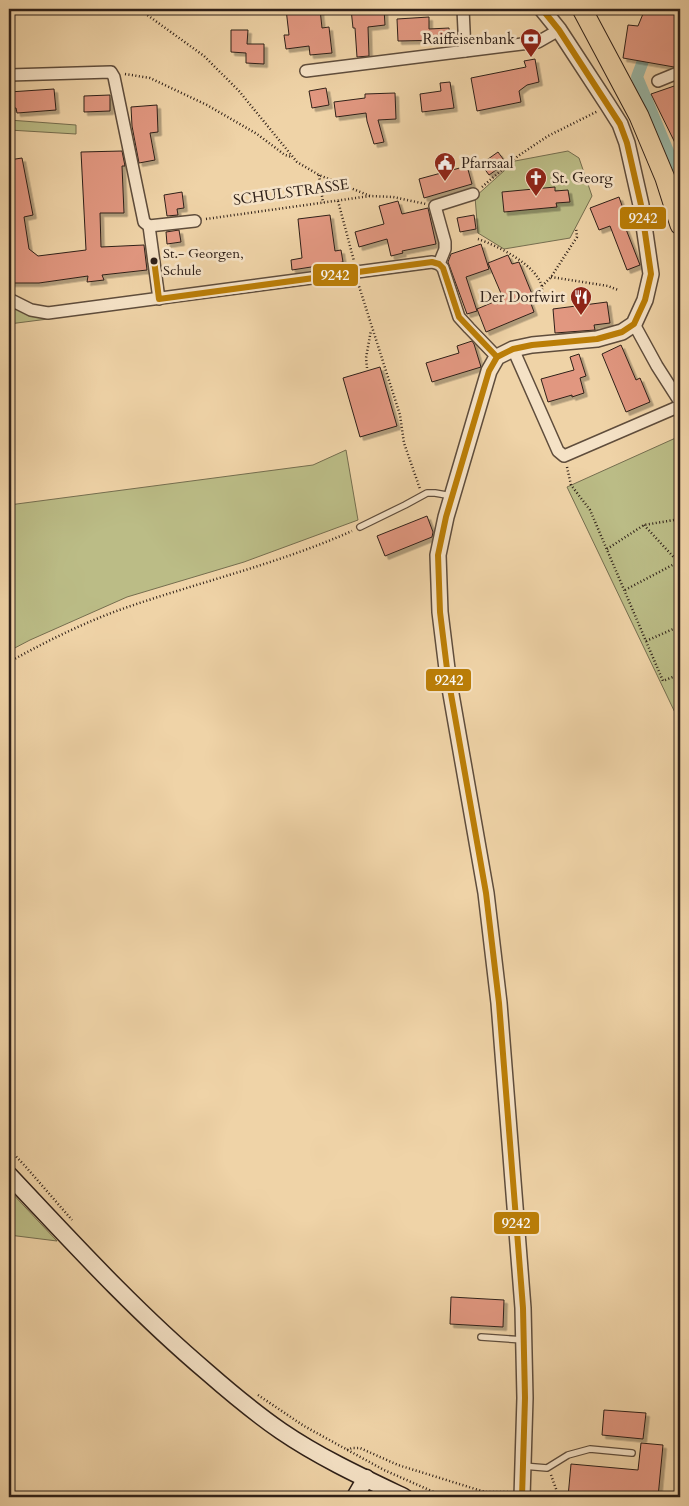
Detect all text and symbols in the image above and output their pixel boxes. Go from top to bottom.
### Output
bank icon: Raiffeisenbank [519,27,543,58]
place label: Raiffeisenbank [422,29,515,49]
public building icon: Pfarrsaal [433,151,457,182]
place label: Pfarrsaal [461,153,514,173]
church icon: St. Georg [524,166,548,197]
place label: St. Georg [552,168,613,188]
street label: SCHULSTRASSE [232,174,350,210]
line badge: 9242 [619,206,667,230]
text: 9242 [629,209,657,228]
place label: St.- Georgen, Schule [163,244,244,280]
marker: St.- Georgen, Schule [149,256,159,266]
line badge: 9242 [312,263,359,287]
text: 9242 [321,266,349,285]
restaurant icon: Der Dorfwirt [569,285,593,316]
place label: Der Dorfwirt [480,287,565,307]
line badge: 9242 [425,668,472,692]
text: 9242 [435,671,463,690]
line badge: 9242 [493,1211,540,1235]
text: 9242 [502,1214,530,1233]

